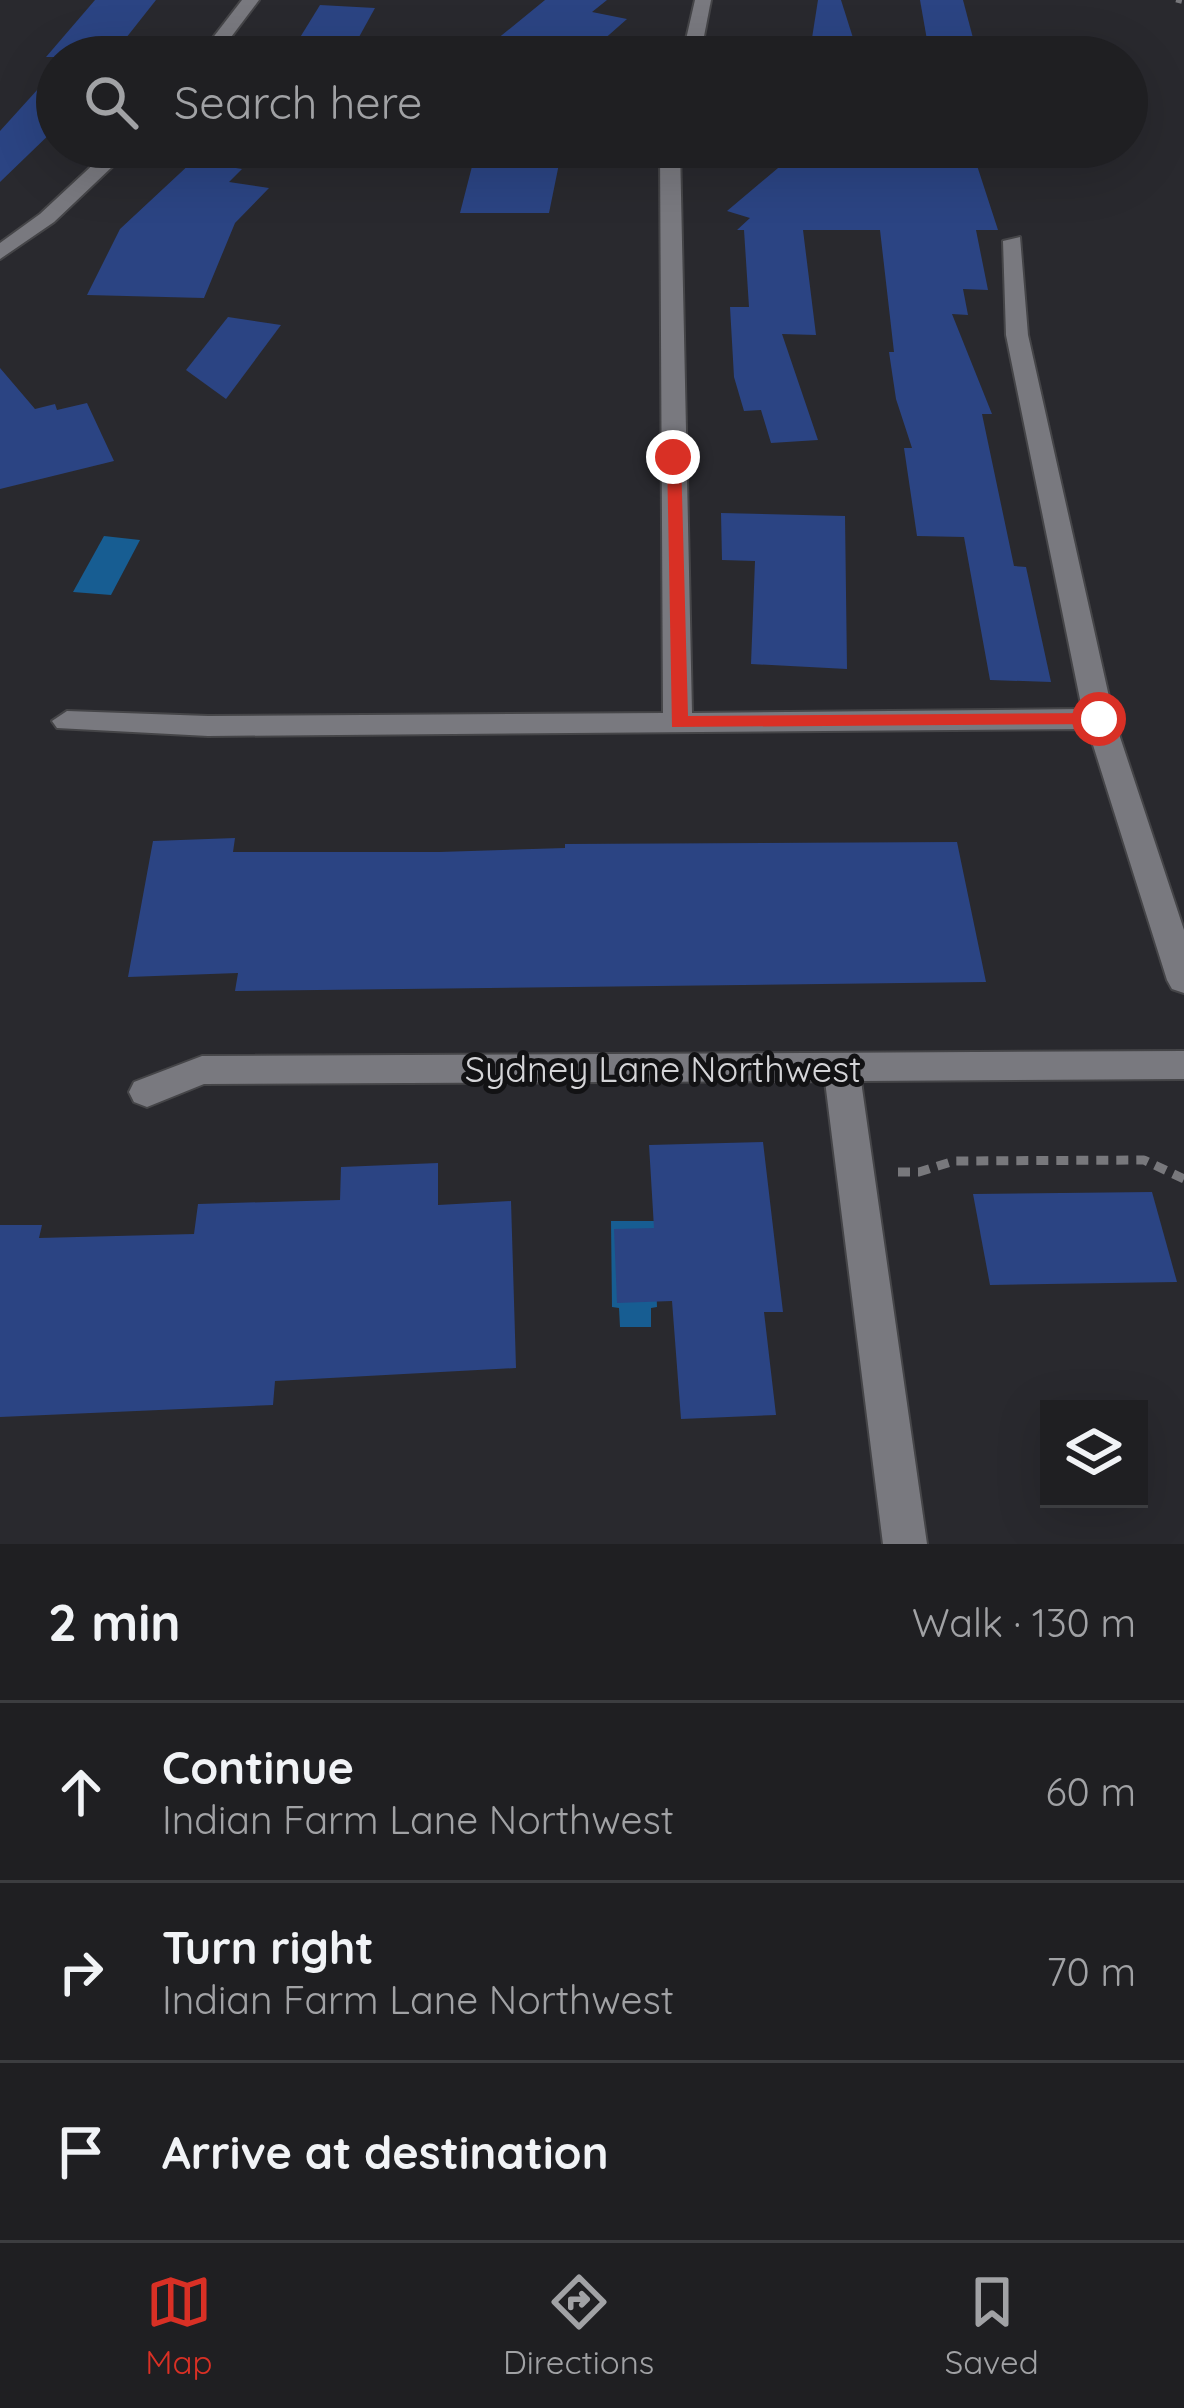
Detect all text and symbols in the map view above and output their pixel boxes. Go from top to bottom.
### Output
search box [36,36,1148,168]
icon: search [78,69,144,135]
text: Search here [174,74,422,130]
route end [646,430,700,484]
route start [1072,692,1126,746]
street label: Sydney Lane Northwest [465,1046,861,1091]
map controls [1040,1400,1148,1508]
button: layers [1040,1400,1148,1508]
text: 2 min [48,1590,181,1654]
text: Walk · 130 m [912,1598,1136,1647]
text: Continue [162,1739,354,1795]
icon: ahead [48,1759,114,1825]
text: 60 m [1046,1767,1136,1816]
text: Indian Farm Lane Northwest [162,1795,674,1844]
text: Turn right [162,1919,374,1975]
icon: right [48,1939,114,2005]
text: 70 m [1047,1947,1136,1996]
text: Indian Farm Lane Northwest [162,1975,674,2024]
icon: arrive [48,2119,114,2185]
text: Arrive at destination [162,2124,608,2180]
tab: Map [145,2269,213,2382]
tab: Directions [503,2269,654,2382]
tab: Saved [945,2269,1039,2382]

